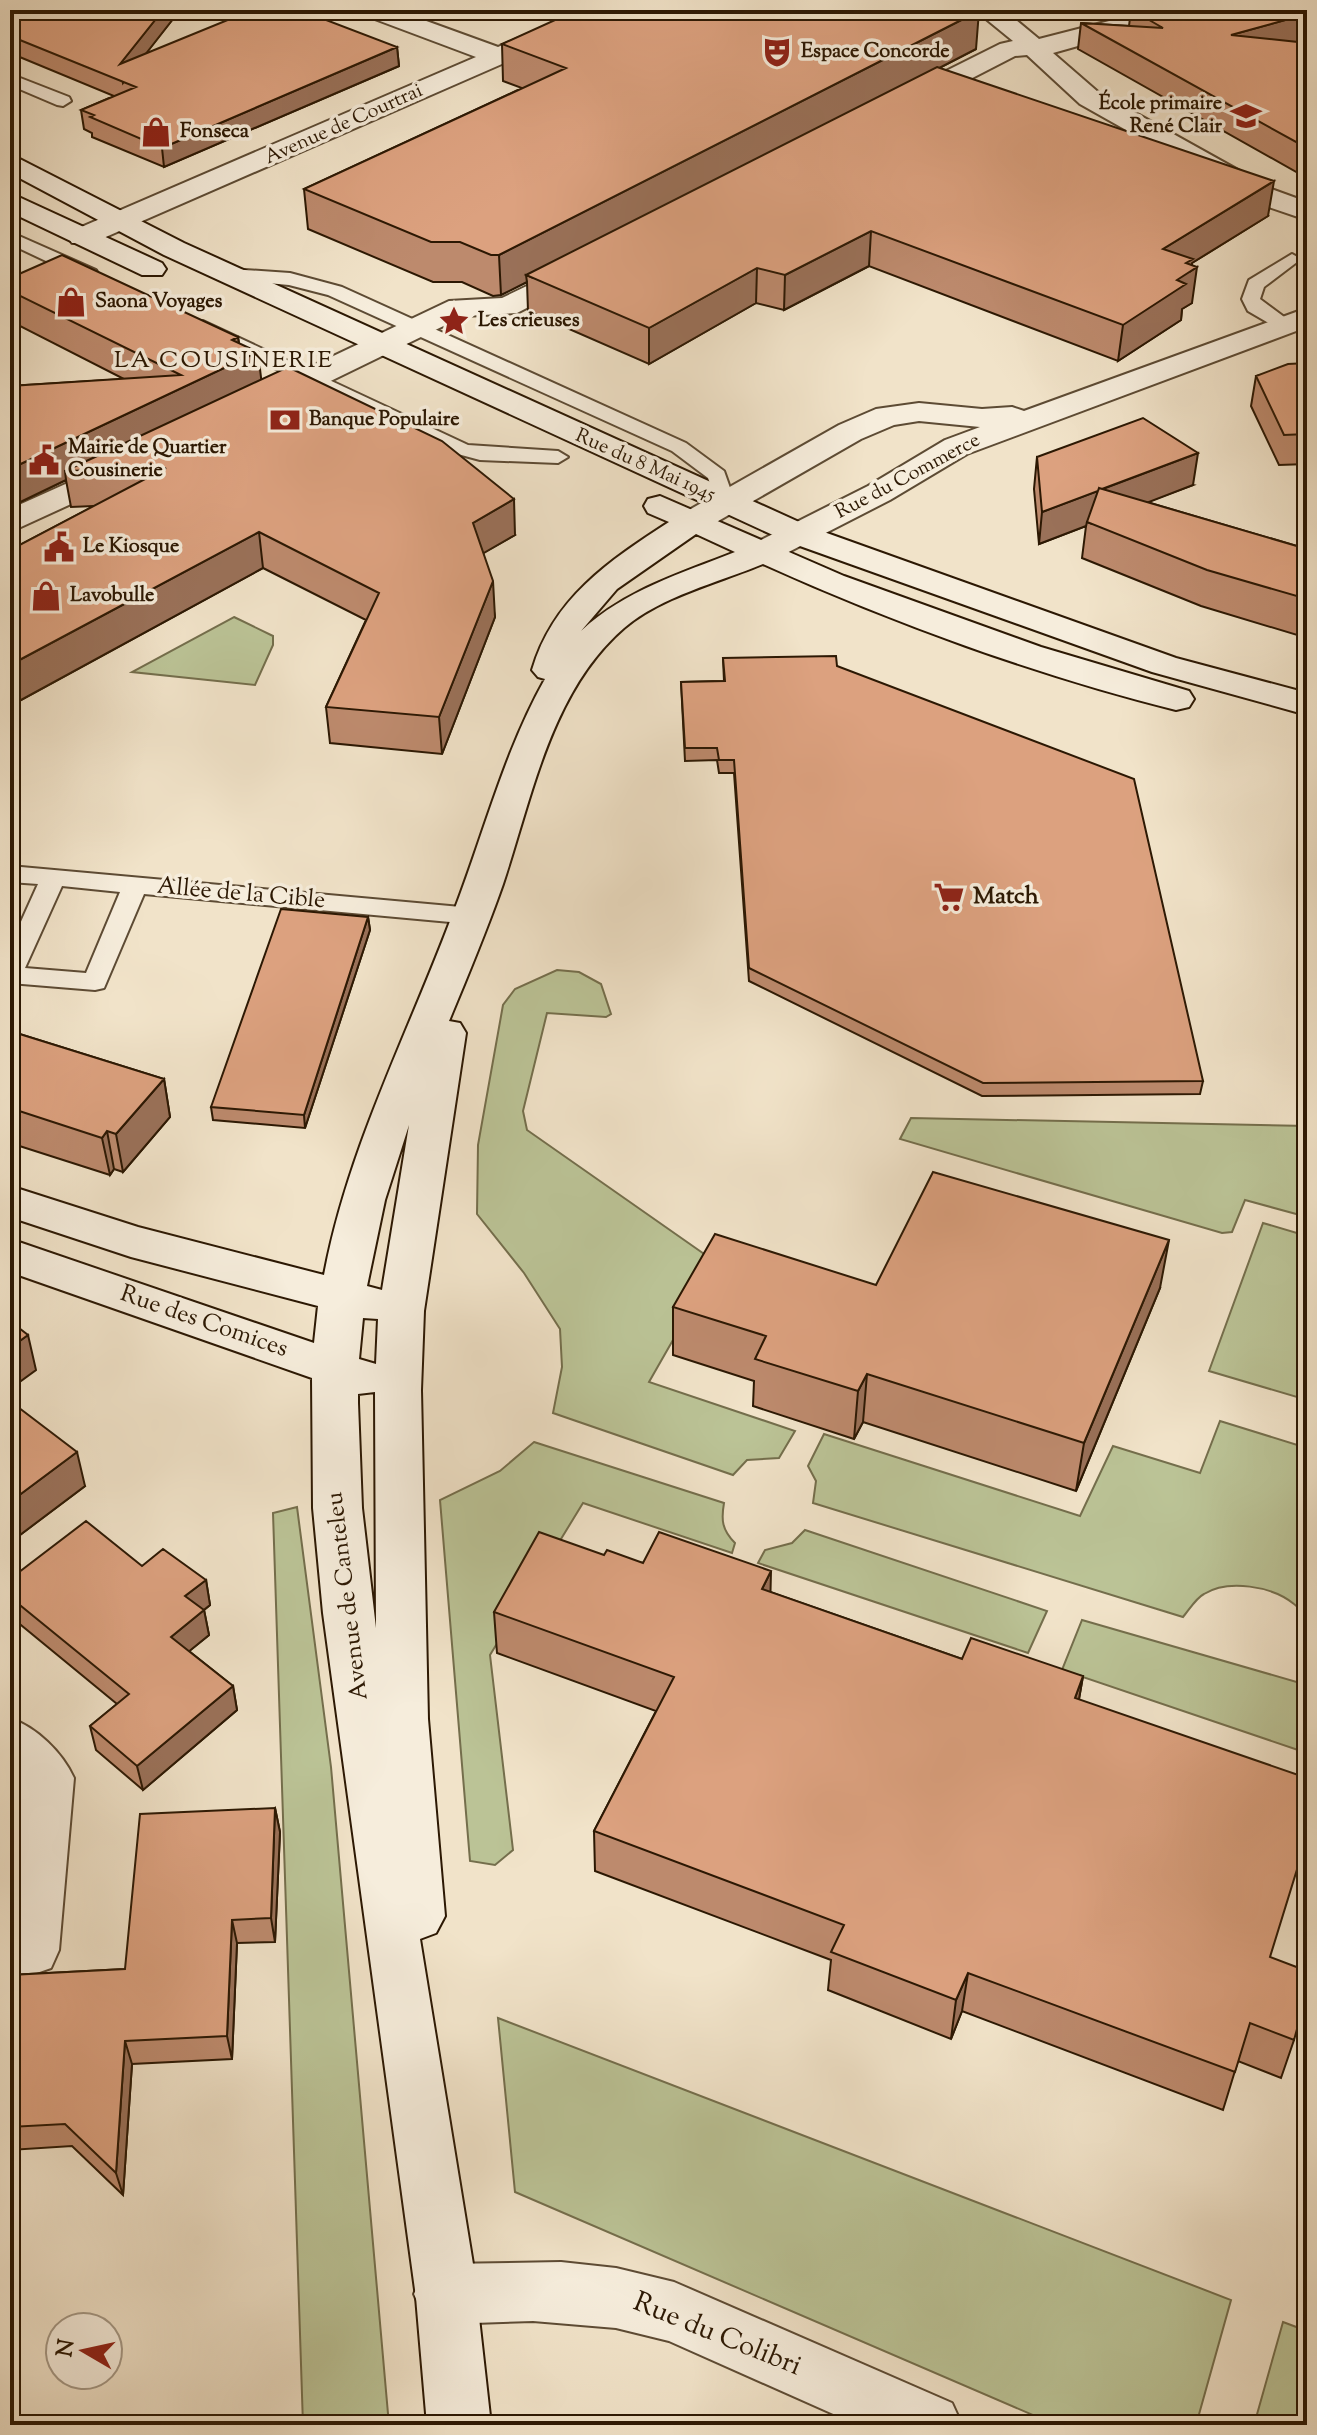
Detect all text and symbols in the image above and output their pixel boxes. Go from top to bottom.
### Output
theatre icon: Espace Concorde [760,35,794,69]
place label: Espace Concorde [801,38,950,67]
street label: Avenue de Courtrai [260,77,428,173]
place label: École primaire René Clair [1099,89,1222,142]
school or university icon: École primaire René Clair [1229,99,1263,133]
shop icon: Fonseca [139,115,173,149]
place label: Fonseca [180,118,250,147]
shop icon: Saona Voyages [54,285,88,319]
place label: Saona Voyages [95,288,223,317]
place icon: Les crieuses [437,304,471,338]
place label: Les crieuses [478,307,580,336]
district label: LA COUSINERIE [114,344,334,378]
bank icon: Banque Populaire [268,403,302,437]
place label: Banque Populaire [309,406,460,435]
street label: Rue du 8 Mai 1945 [570,422,720,510]
street label: Rue du Commerce [830,427,986,527]
place label: Mairie de Quartier Cousinerie [68,434,227,486]
public building icon: Mairie de Quartier Cousinerie [27,443,61,477]
public building icon: Le Kiosque [42,530,76,564]
place label: Le Kiosque [83,533,179,562]
shop icon: Lavobulle [29,579,63,613]
place label: Lavobulle [70,582,154,611]
street label: Allée de la Cible [155,870,327,918]
supermarket icon: Match [932,880,966,914]
place label: Match [973,880,1040,914]
street label: Rue des Comices [115,1277,293,1367]
street label: Avenue de Canteleu [318,1490,378,1702]
street label: Rue du Colibri [627,2283,807,2387]
north arrow [44,2311,124,2391]
text: N [50,2337,84,2360]

